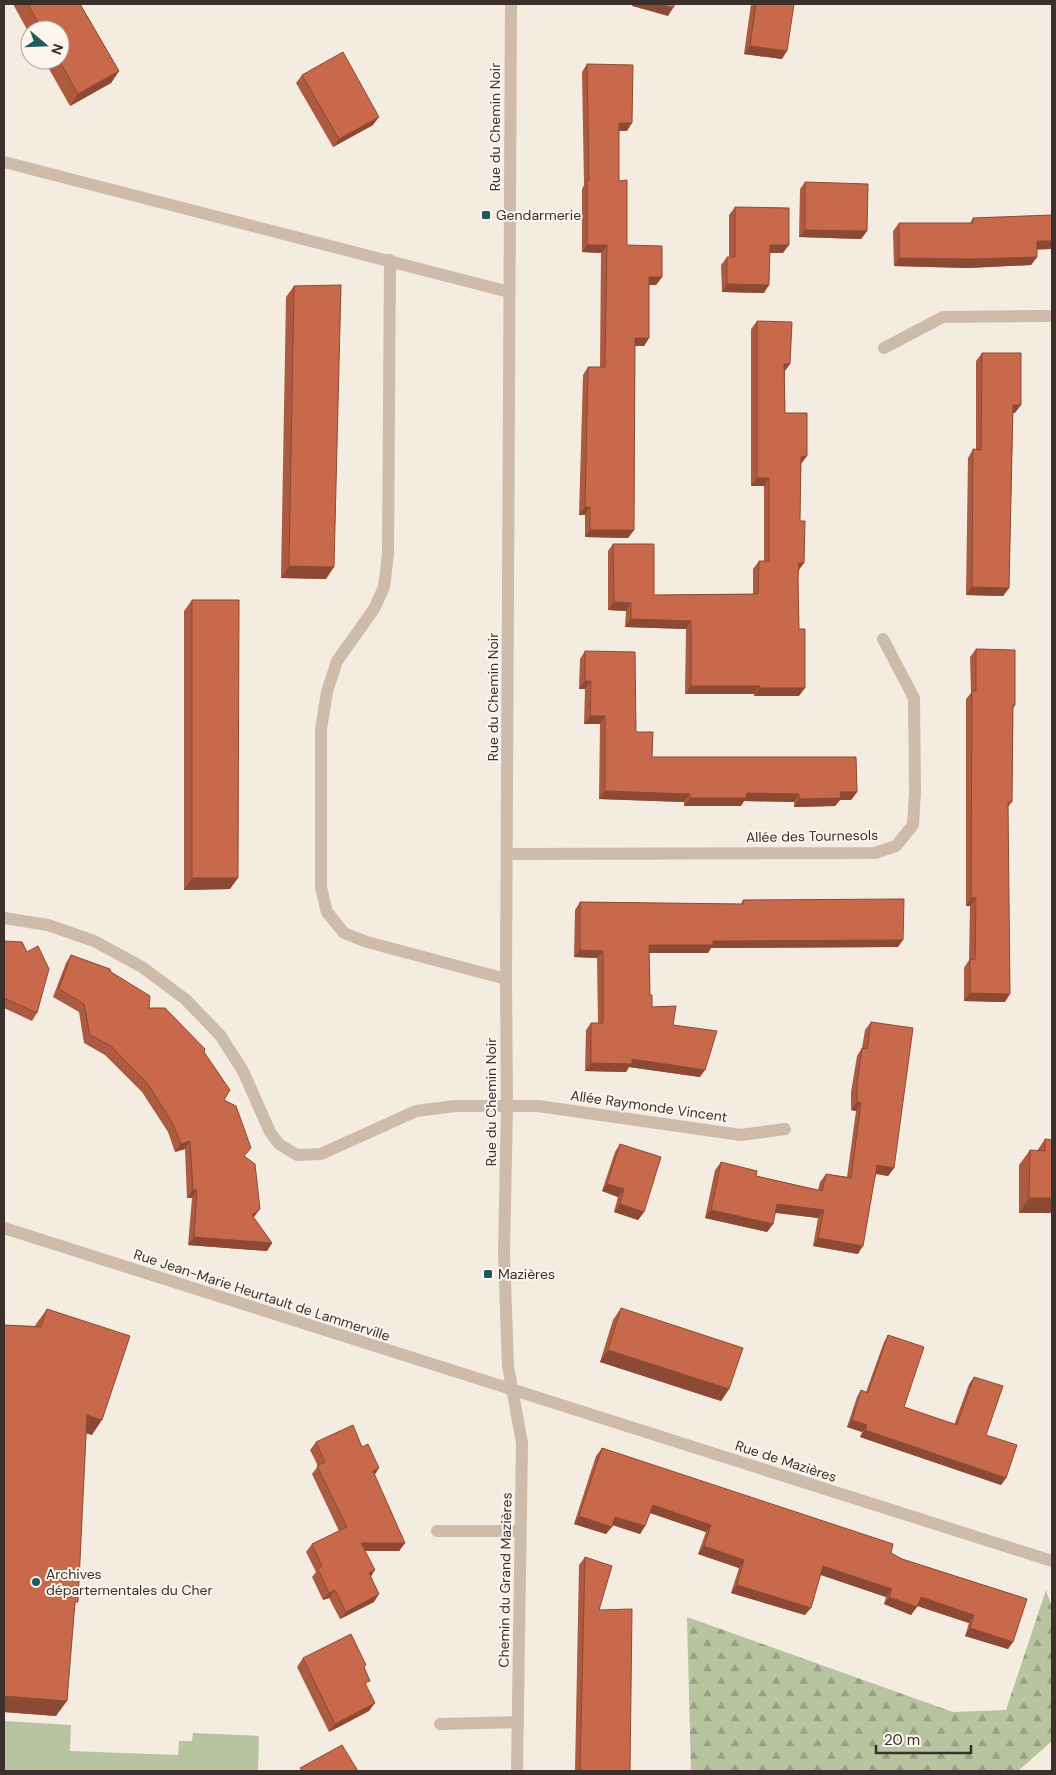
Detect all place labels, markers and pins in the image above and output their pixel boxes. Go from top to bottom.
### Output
place label: Gendarmerie [496,206,581,224]
marker: Gendarmerie [480,209,492,221]
place label: Mazières [498,1265,555,1283]
marker: Mazières [482,1268,494,1280]
place label: Archives départementales du Cher [46,1565,213,1599]
marker: Archives départementales du Cher [30,1576,42,1588]

